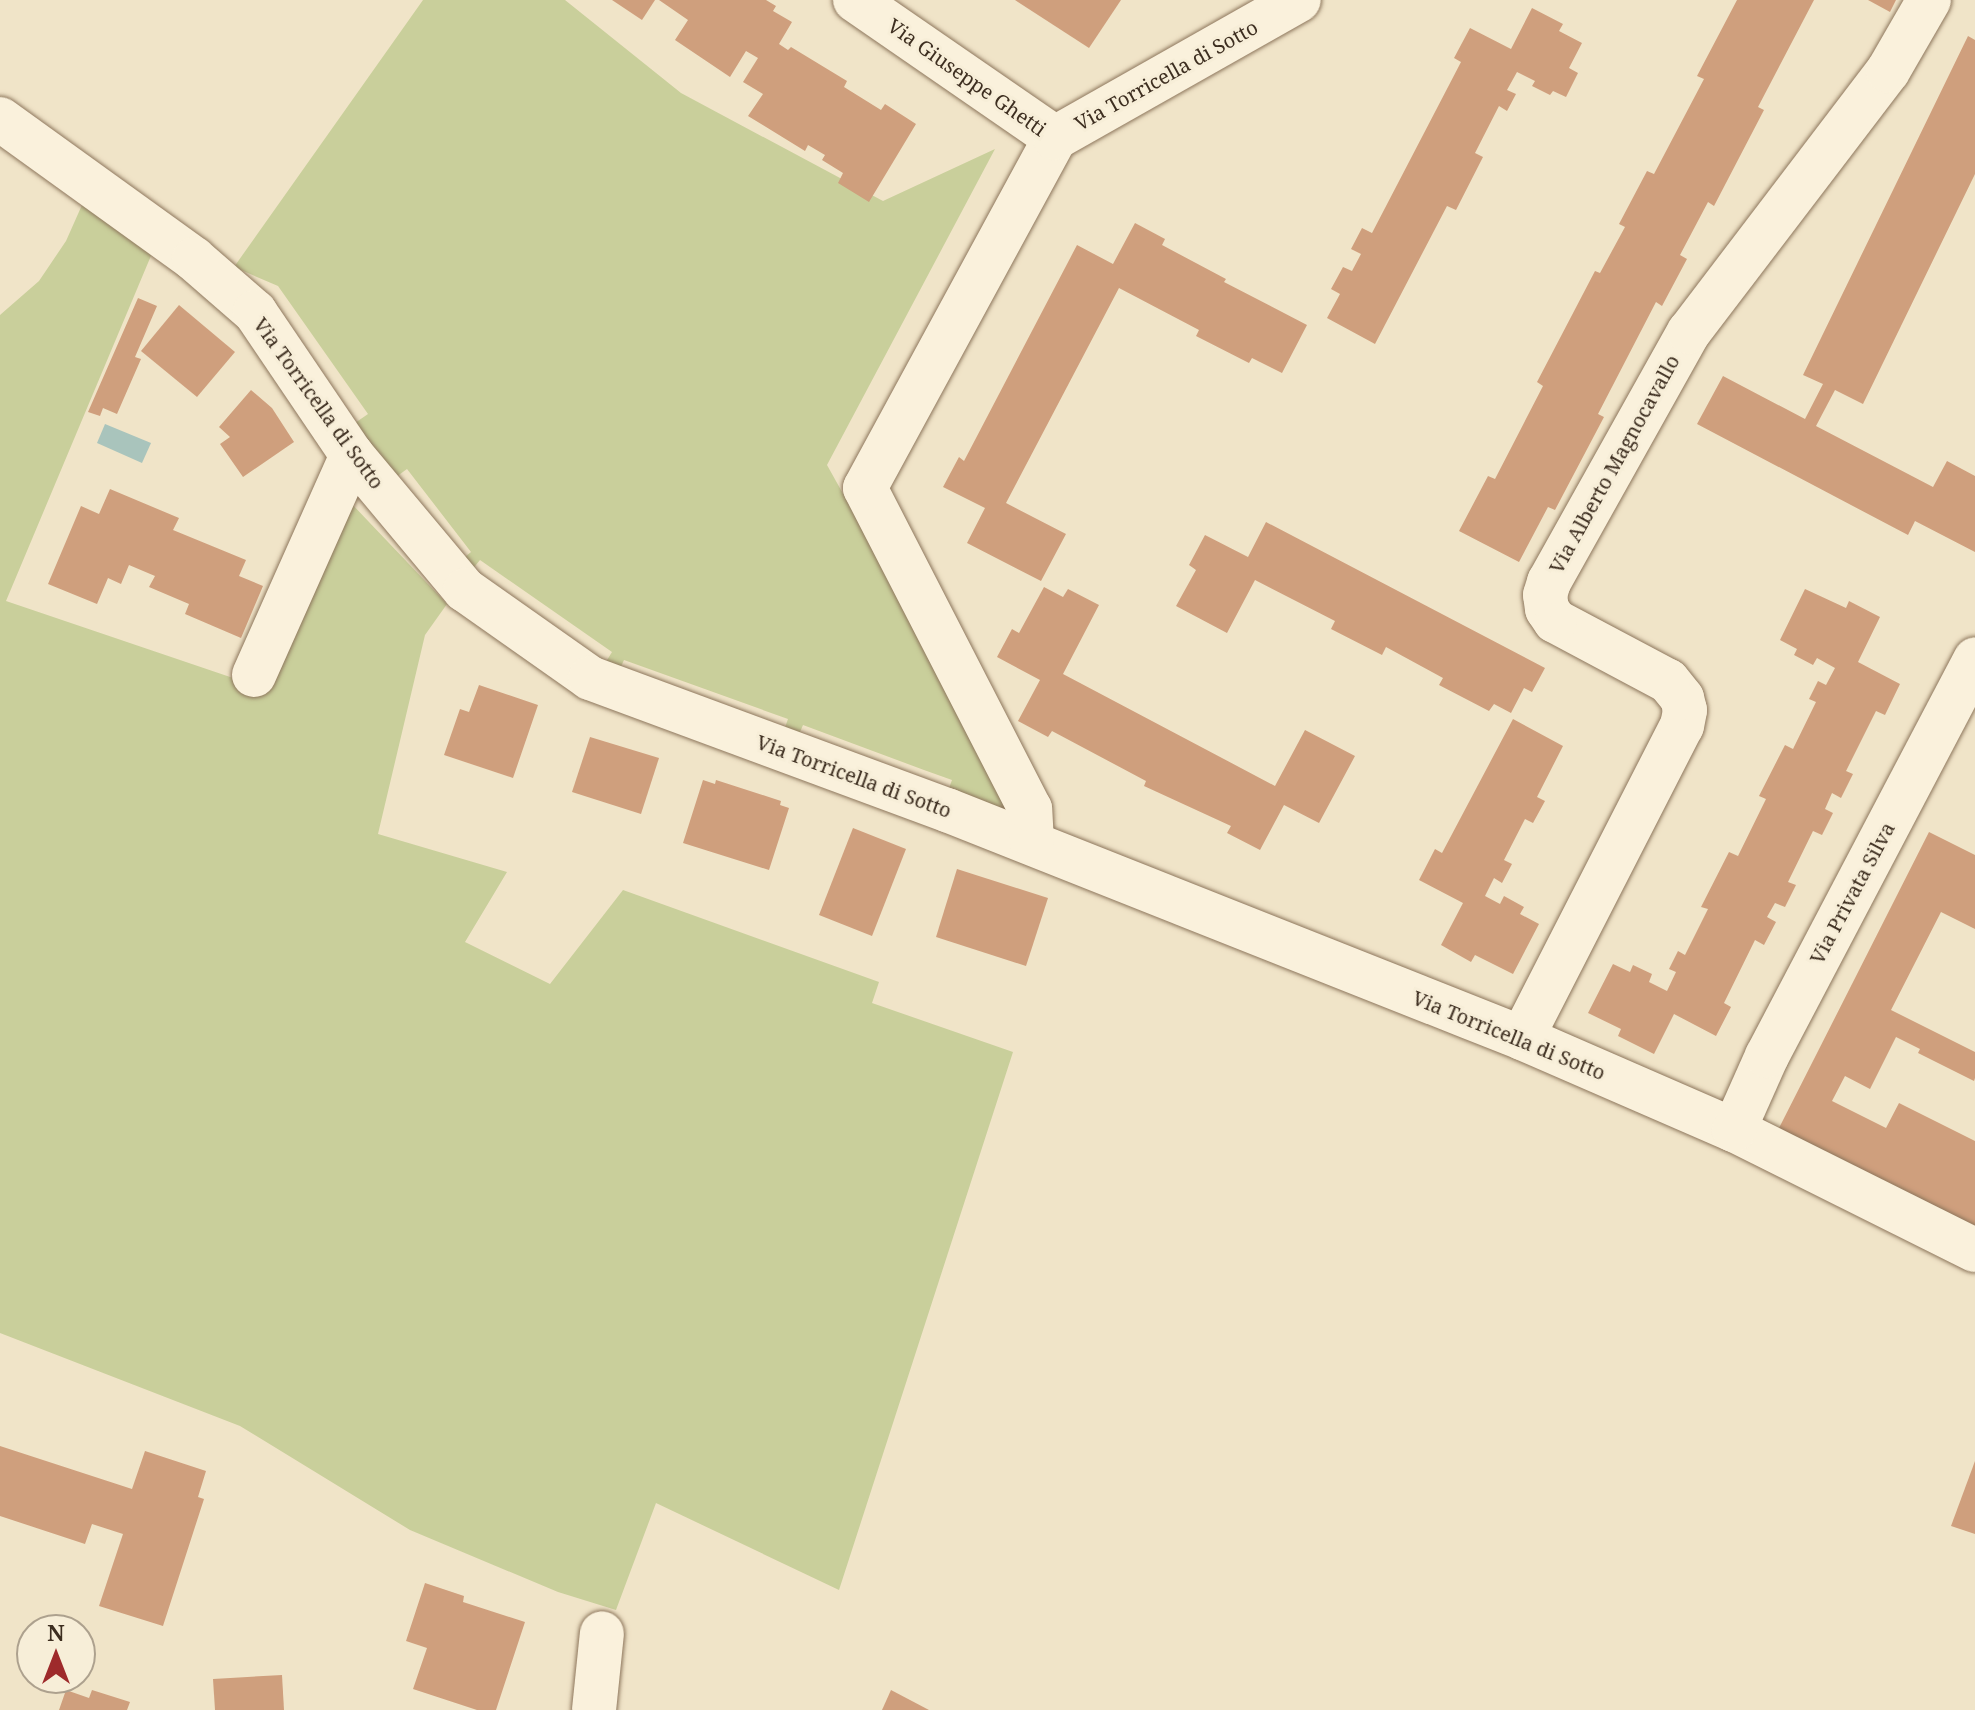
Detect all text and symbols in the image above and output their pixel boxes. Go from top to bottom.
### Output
street label: Via Giuseppe Ghetti [883,13,1051,141]
street label: Via Torricella di Sotto [1070,15,1262,135]
street label: Via Torricella di Sotto [249,313,389,493]
street label: Via Alberto Magnocavallo [1544,351,1684,577]
street label: Via Torricella di Sotto [753,730,955,822]
street label: Via Privata Silva [1805,818,1899,968]
street label: Via Torricella di Sotto [1409,985,1609,1085]
north arrow [16,1614,96,1694]
text: N [47,1617,65,1647]

